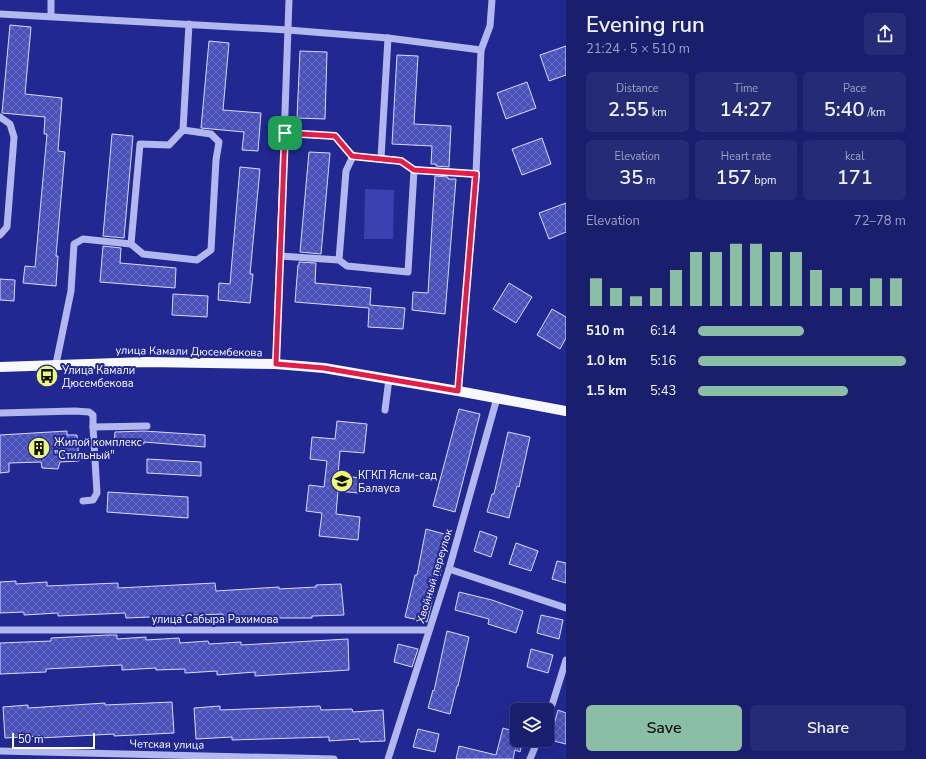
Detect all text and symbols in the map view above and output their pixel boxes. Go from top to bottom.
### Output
text: Evening run [586,10,705,40]
button: share [864,13,906,55]
text: 21:24 · 5 × 510 m [586,40,690,58]
text: Distance [616,81,659,96]
text: Time [734,81,758,96]
text: Pace [843,81,866,96]
text: 2.55 [608,96,649,123]
text: 14:27 [720,96,772,123]
text: 5:40 [824,96,865,123]
text: km [649,105,667,120]
text: /km [865,105,885,120]
pin [268,116,302,150]
icon: arrive [274,122,296,144]
text: Elevation [615,149,660,164]
text: Heart rate [721,149,771,164]
text: kcal [845,149,864,164]
text: 35 [619,164,643,191]
text: 157 [715,164,751,191]
text: 171 [837,164,873,191]
text: m [643,173,655,188]
text: bpm [751,173,777,188]
text: Elevation [586,212,640,230]
text: 72–78 m [854,212,906,230]
text: 510 m [586,322,624,340]
text: 6:14 [650,322,676,340]
street label: улица Камали Дюсембекова [115,343,263,360]
text: 1.0 km [586,352,627,370]
text: 5:16 [650,352,676,370]
bus stop icon: Улица Камали Дюсембекова [34,363,60,389]
place label: Улица Камали Дюсембекова [61,363,135,391]
text: 1.5 km [586,382,627,400]
text: 5:43 [650,382,676,400]
building icon: Жилой комплекс "Стильный" [26,435,52,461]
place label: Жилой комплекс "Стильный" [54,435,142,463]
school or university icon: КГКП Ясли-сад Балауса [329,468,355,494]
place label: КГКП Ясли-сад Балауса [358,468,437,496]
street label: Хвойный переулок [413,527,456,625]
street label: улица Сабыра Рахимова [152,612,278,627]
map controls [510,703,554,747]
button: layers [510,703,554,747]
button: Save [586,705,742,751]
button: Share [750,705,906,751]
scale bar [12,731,95,750]
text: 50 m [18,732,43,747]
street label: Четская улица [130,736,204,753]

